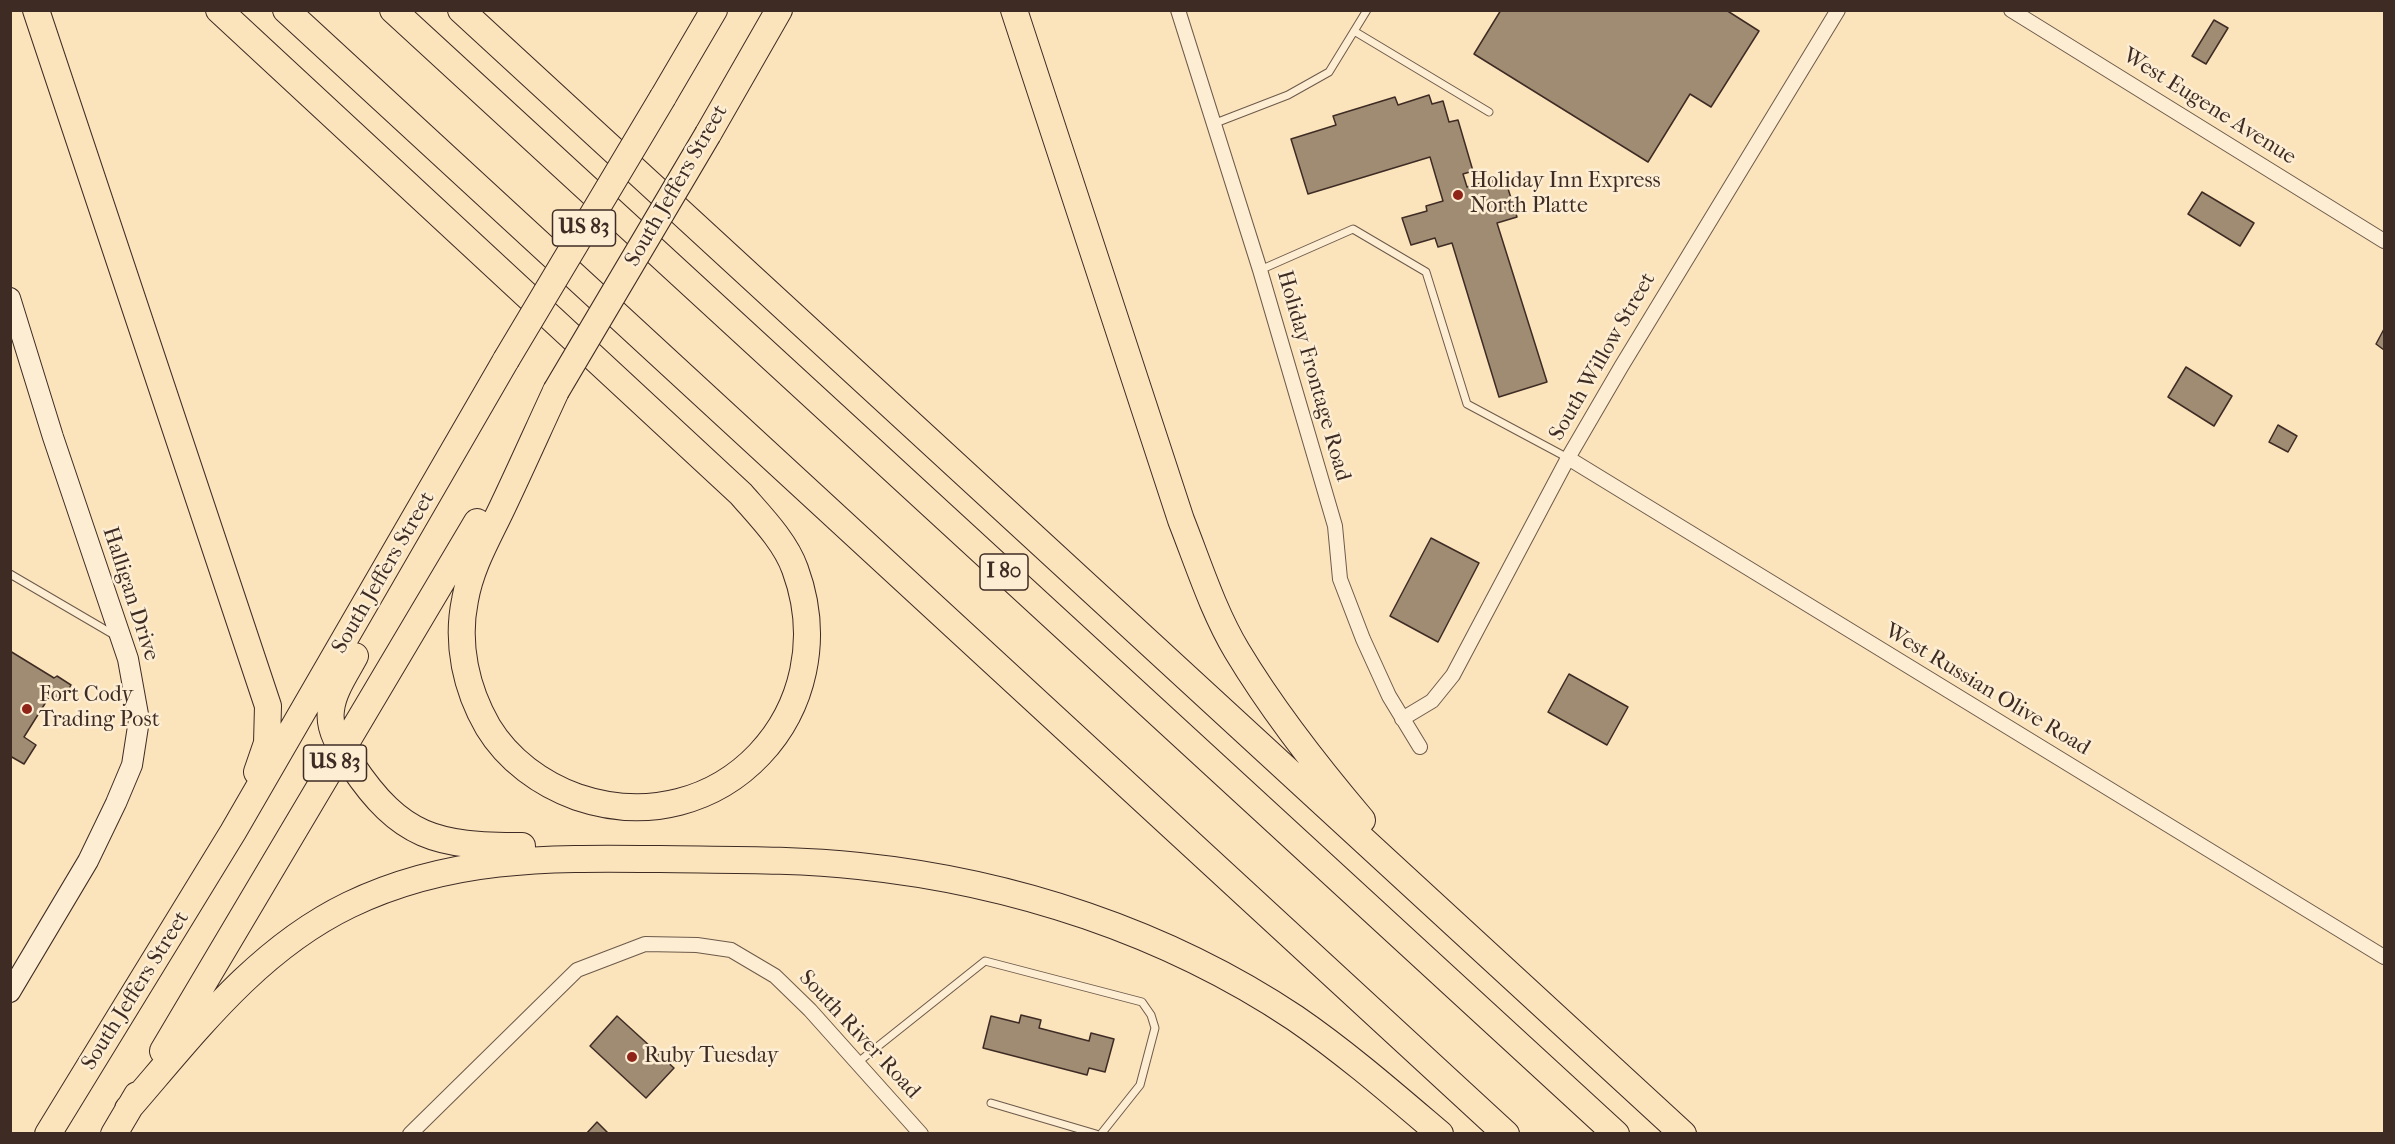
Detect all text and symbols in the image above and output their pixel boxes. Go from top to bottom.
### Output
street label: West Eugene Avenue [2117,43,2301,171]
street label: South Jeffers Street [620,100,734,272]
place label: Holiday Inn Express North Platte [1470,169,1661,220]
marker: Holiday Inn Express North Platte [1451,188,1465,202]
road number: US 83 [552,210,616,246]
street label: Holiday Frontage Road [1270,268,1356,484]
street label: South Willow Street [1544,268,1662,446]
street label: South Jeffers Street [327,487,441,659]
street label: Halligan Drive [96,524,164,664]
road number: I 80 [980,554,1028,590]
street label: West Russian Olive Road [1879,618,2095,762]
place label: Fort Cody Trading Post [39,683,159,734]
marker: Fort Cody Trading Post [20,702,34,716]
road number: US 83 [304,745,366,781]
street label: South Jeffers Street [76,907,196,1075]
street label: South River Road [793,965,925,1105]
place label: Ruby Tuesday [644,1044,778,1070]
marker: Ruby Tuesday [625,1050,639,1064]

